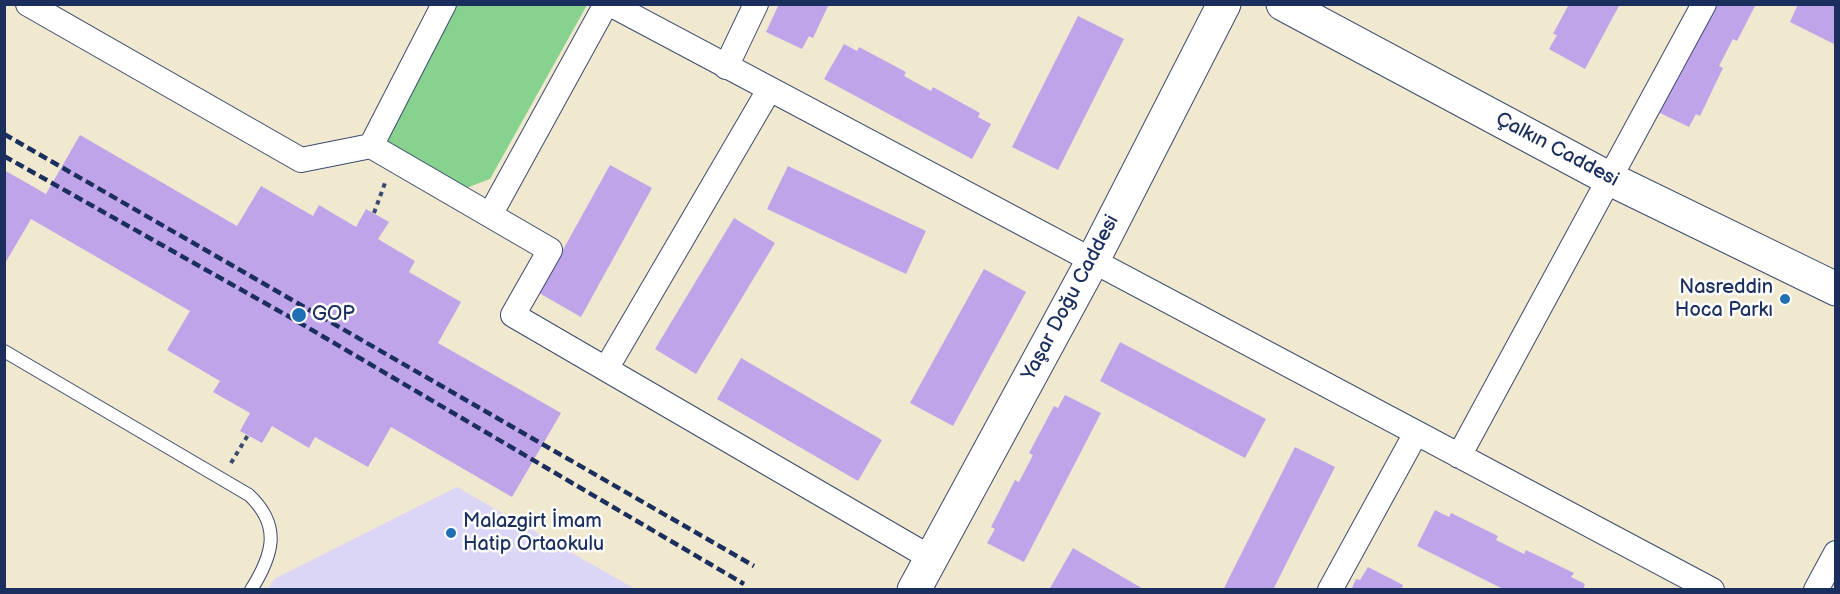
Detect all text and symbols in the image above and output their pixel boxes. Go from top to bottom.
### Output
street label: Çalkın Caddesi [1491,107,1623,193]
street label: Yaşar Doğu Caddesi [1017,211,1125,385]
place label: Nasreddin Hoca Parkı [1675,276,1773,323]
marker: Nasreddin Hoca Parkı [1778,292,1792,306]
place label: GOP [312,303,355,327]
marker: GOP [290,306,308,324]
place label: Malazgirt İmam Hatip Ortaokulu [463,510,604,557]
marker: Malazgirt İmam Hatip Ortaokulu [444,526,458,540]

